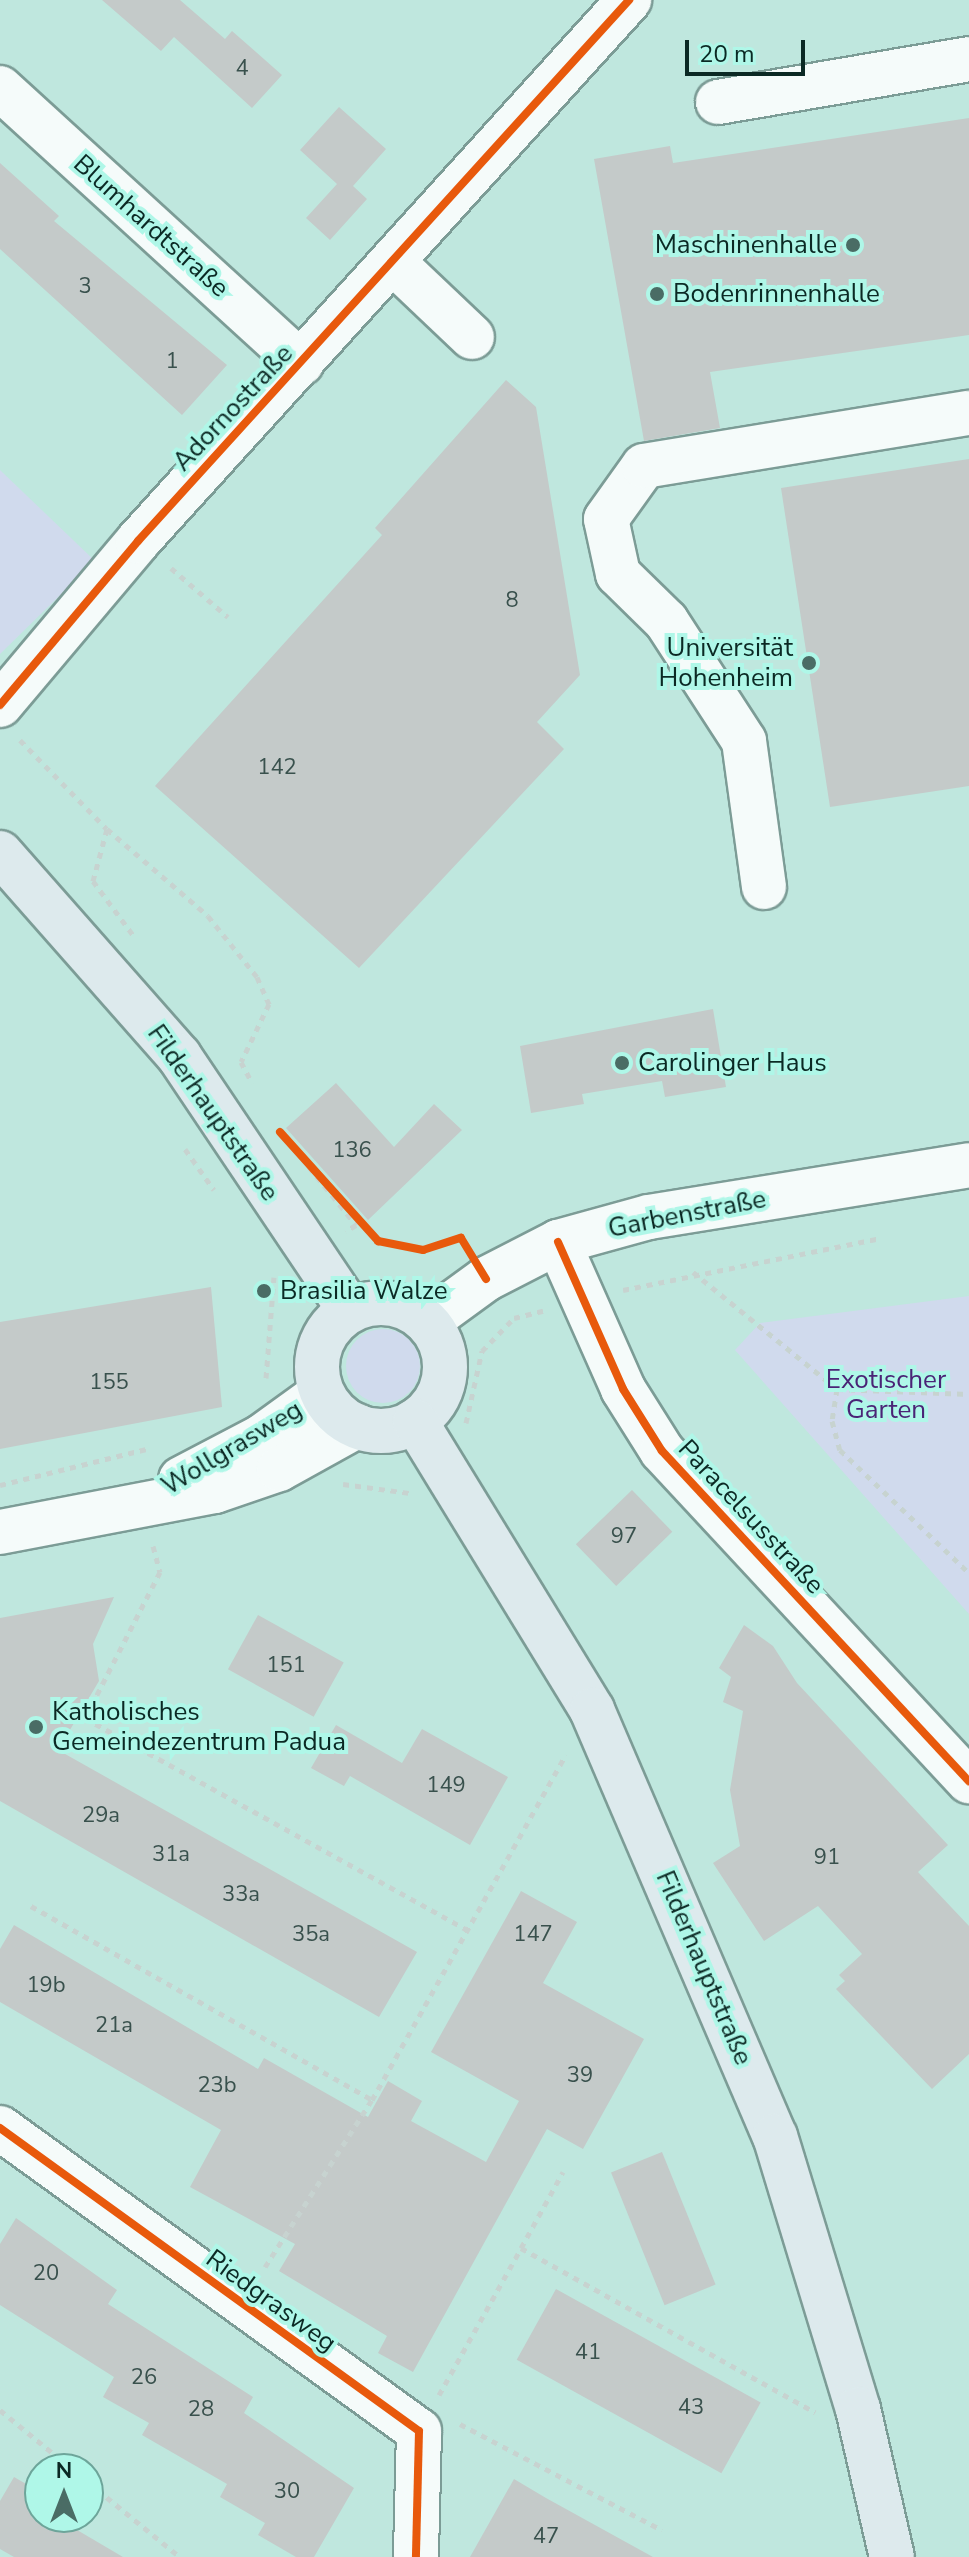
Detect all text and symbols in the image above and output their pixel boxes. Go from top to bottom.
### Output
scale bar [689,24,809,74]
text: 20 m [699,38,755,70]
house number: 4 [235,56,249,82]
street label: Blumhardtstraße [67,148,235,304]
place label: Maschinenhalle [655,229,837,261]
marker: Maschinenhalle [844,236,862,254]
house number: 3 [78,274,92,300]
place label: Bodenrinnenhalle [673,278,880,310]
marker: Bodenrinnenhalle [648,285,666,303]
street label: Adornostraße [167,338,299,478]
house number: 1 [165,349,179,375]
house number: 8 [505,588,519,614]
place label: Universität Hohenheim [659,632,793,694]
marker: Universität Hohenheim [800,654,818,672]
house number: 142 [257,755,297,781]
street label: Filderhauptstraße [141,1019,285,1207]
place label: Carolinger Haus [638,1047,827,1079]
marker: Carolinger Haus [613,1054,631,1072]
house number: 136 [332,1138,372,1164]
street label: Garbenstraße [606,1183,768,1245]
place label: Brasilia Walze [280,1275,447,1307]
marker: Brasilia Walze [255,1282,273,1300]
park label: Exotischer Garten [826,1364,946,1426]
house number: 155 [89,1370,129,1396]
street label: Wollgrasweg [156,1394,308,1502]
street label: Paracelsusstraße [672,1433,830,1601]
house number: 97 [611,1524,637,1550]
house number: 151 [266,1653,306,1679]
place label: Katholisches Gemeindezentrum Padua [52,1696,346,1758]
marker: Katholisches Gemeindezentrum Padua [27,1718,45,1736]
house number: 149 [426,1773,466,1799]
house number: 29a [82,1803,120,1829]
house number: 31a [152,1842,190,1868]
house number: 91 [814,1845,840,1871]
street label: Filderhauptstraße [649,1866,759,2070]
house number: 33a [222,1882,260,1908]
house number: 35a [292,1922,330,1948]
house number: 147 [513,1922,553,1948]
house number: 19b [26,1973,66,1999]
house number: 21a [95,2013,133,2039]
house number: 39 [567,2063,593,2089]
house number: 23b [197,2073,237,2099]
street label: Riedgrasweg [200,2243,342,2359]
house number: 20 [33,2261,59,2287]
house number: 41 [575,2340,601,2366]
house number: 26 [131,2365,157,2391]
house number: 43 [678,2395,704,2421]
house number: 28 [188,2397,214,2423]
north arrow [24,2453,104,2533]
text: N [56,2456,72,2486]
house number: 30 [274,2479,300,2505]
house number: 47 [533,2524,559,2550]

